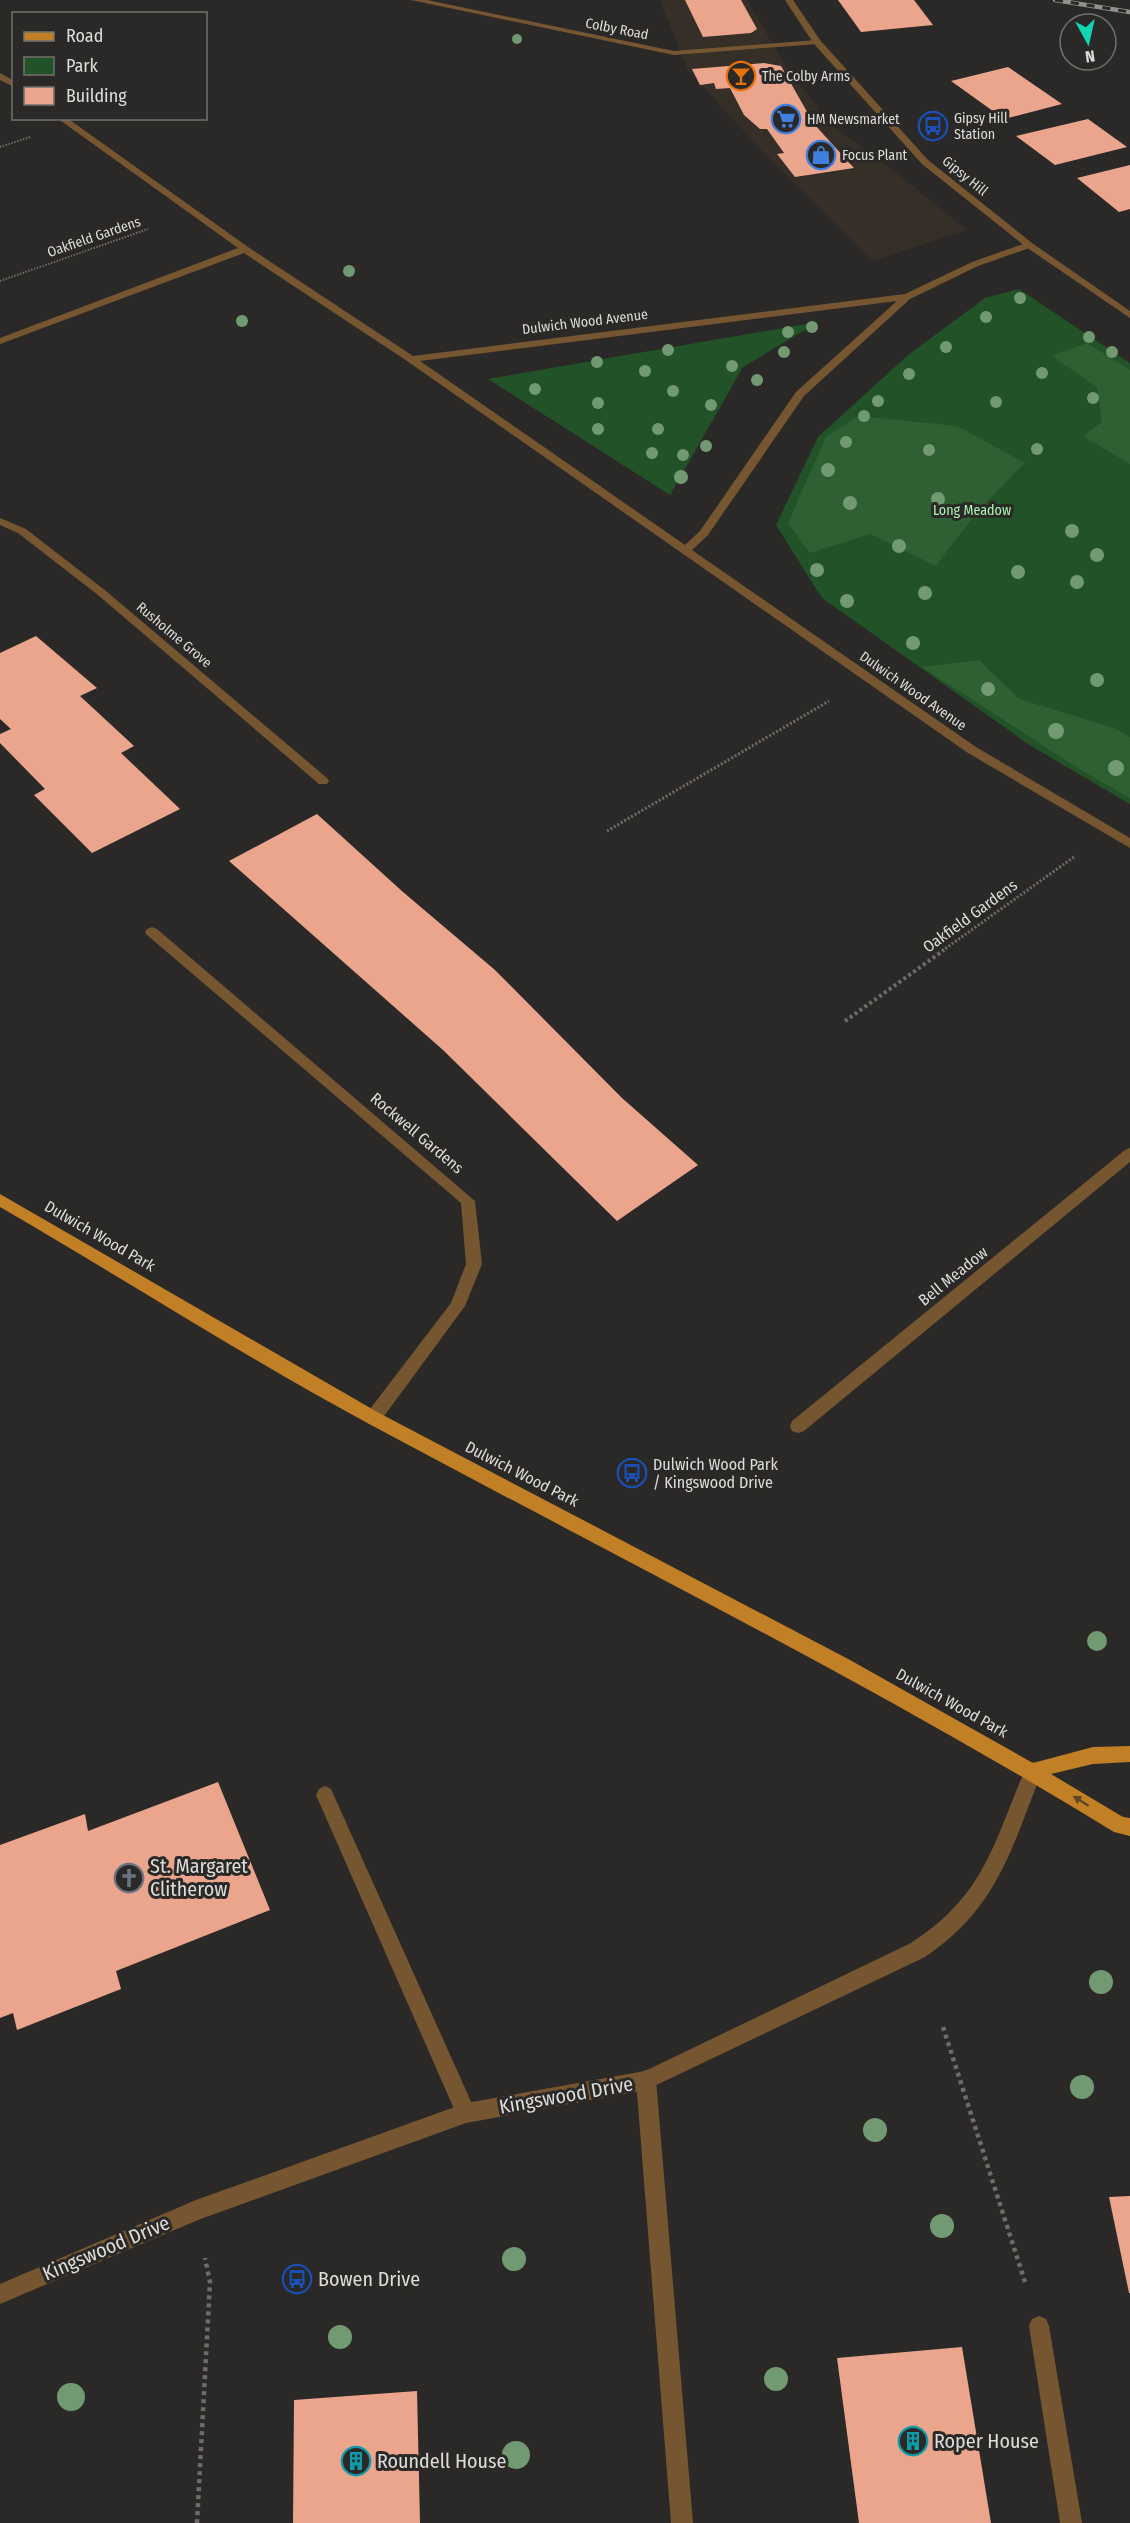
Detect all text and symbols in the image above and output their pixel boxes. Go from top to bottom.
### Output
legend [12,12,207,120]
north arrow [1058,12,1118,72]
street label: Colby Road [584,15,650,43]
text: Road [66,25,103,47]
text: N [1084,46,1096,66]
text: Park [66,55,99,77]
bar icon: The Colby Arms [725,60,757,92]
place label: The Colby Arms [762,68,850,85]
text: Building [66,85,127,107]
supermarket icon: HM Newsmarket [770,103,802,135]
bus stop icon: Gipsy Hill Station [917,110,949,142]
place label: Gipsy Hill Station [954,110,1008,143]
place label: HM Newsmarket [807,111,900,128]
shop icon: Focus Plant [805,139,837,171]
place label: Focus Plant [842,147,908,164]
street label: Gipsy Hill [939,152,991,200]
street label: Oakfield Gardens [45,213,143,261]
street label: Dulwich Wood Avenue [521,306,649,338]
park label: Long Meadow [933,502,1011,519]
street label: Rusholme Grove [133,599,215,672]
street label: Dulwich Wood Avenue [856,648,970,734]
street label: Oakfield Gardens [919,875,1021,957]
street label: Rockwell Gardens [367,1089,468,1178]
street label: Dulwich Wood Park [41,1197,159,1276]
street label: Bell Meadow [915,1242,992,1310]
street label: Dulwich Wood Park [462,1437,582,1511]
place label: Dulwich Wood Park / Kingswood Drive [653,1455,778,1492]
bus stop icon: Dulwich Wood Park / Kingswood Drive [616,1457,648,1489]
street label: Dulwich Wood Park [893,1664,1012,1742]
one-way arrow [1073,1795,1089,1806]
place label: St. Margaret Clitherow [150,1854,248,1901]
church icon: St. Margaret Clitherow [113,1862,145,1894]
street label: Kingswood Drive [497,2071,635,2119]
street label: Kingswood Drive [39,2210,173,2286]
bus stop icon: Bowen Drive [281,2263,313,2295]
place label: Bowen Drive [318,2267,420,2291]
building icon: Roper House [897,2425,929,2457]
place label: Roper House [934,2429,1039,2453]
building icon: Roundell House [340,2445,372,2477]
place label: Roundell House [377,2449,507,2473]

